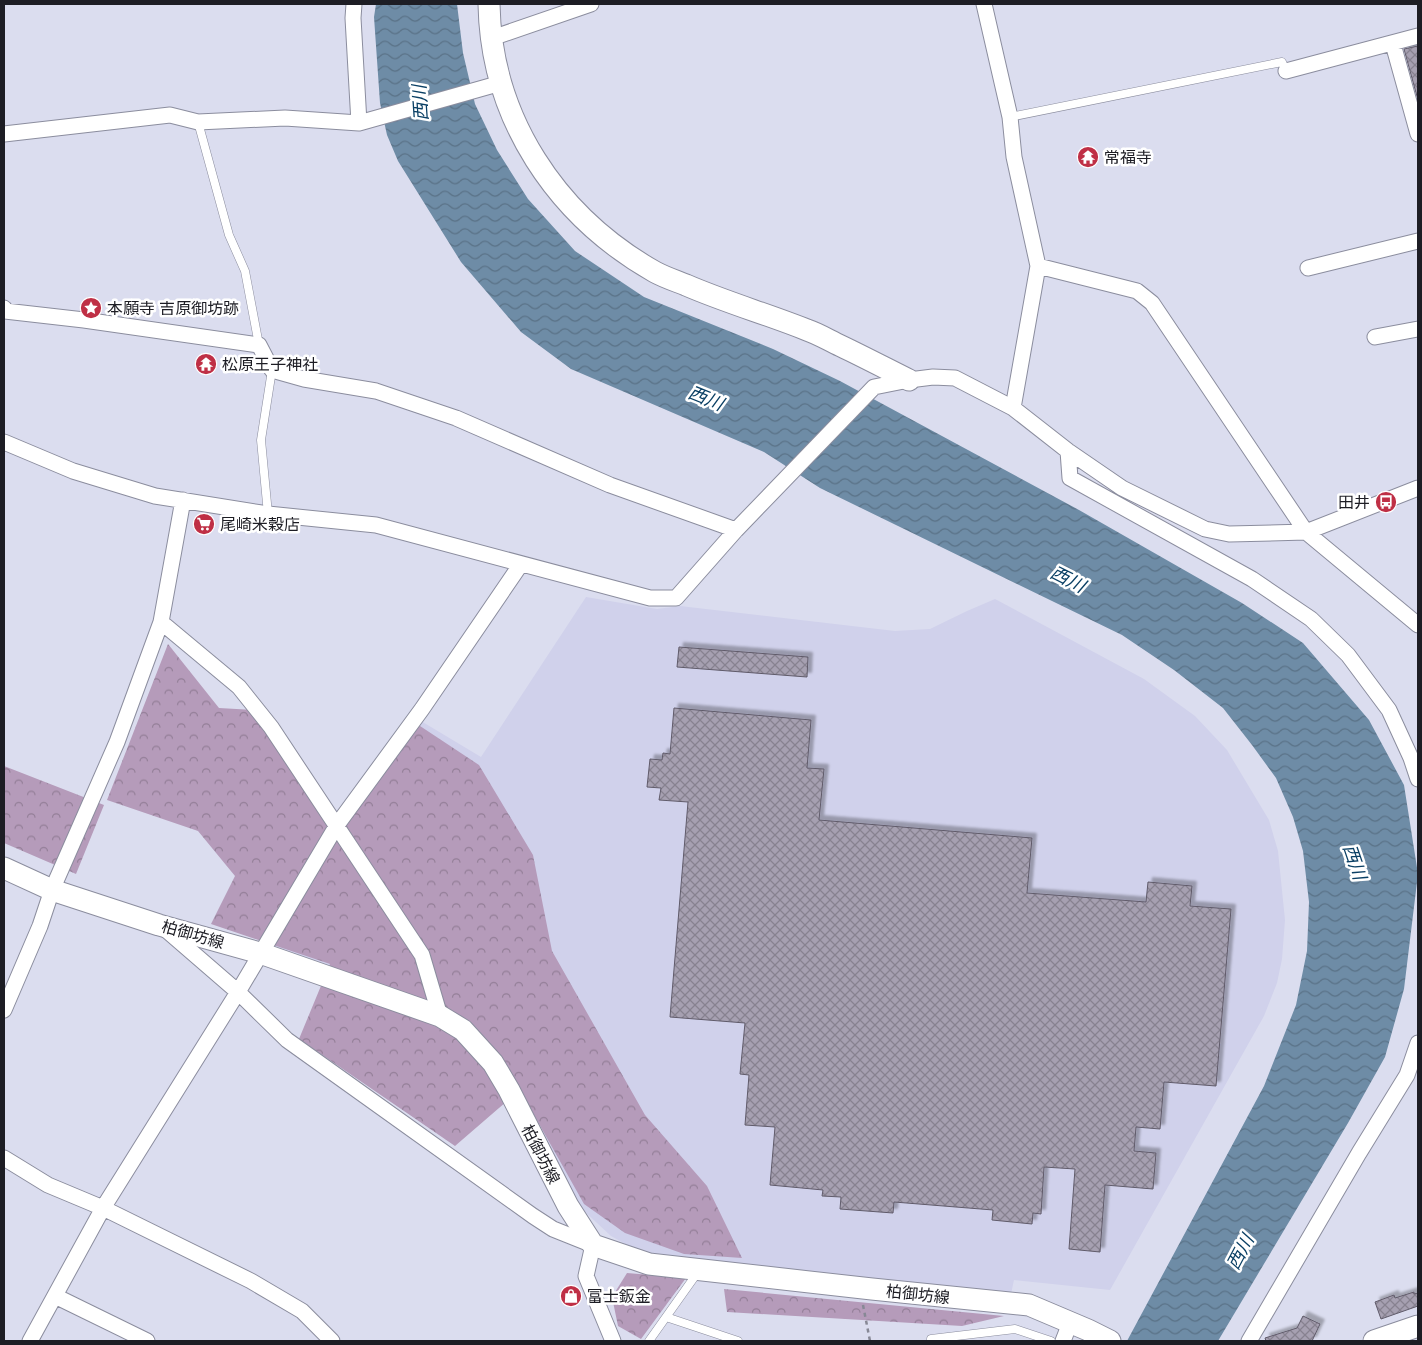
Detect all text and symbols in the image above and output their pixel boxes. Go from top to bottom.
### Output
water label: 西川 [407,82,433,122]
temple icon: 常福寺 [1076,145,1100,169]
place label: 常福寺 [1104,147,1152,167]
place icon: 本願寺 吉原御坊跡 [79,296,103,320]
place label: 本願寺 吉原御坊跡 [107,298,239,318]
temple icon: 松原王子神社 [194,352,218,376]
place label: 松原王子神社 [222,354,318,374]
water label: 西川 [685,381,729,416]
bus stop icon: 田井 [1374,490,1398,514]
place label: 田井 [1338,492,1370,512]
supermarket icon: 尾崎米穀店 [192,512,216,536]
place label: 尾崎米穀店 [220,514,300,534]
water label: 西川 [1047,561,1091,598]
water label: 西川 [1338,841,1372,885]
street label: 柏御坊線 [159,916,227,952]
street label: 柏御坊線 [518,1121,564,1187]
water label: 西川 [1221,1229,1260,1273]
street label: 柏御坊線 [885,1281,951,1307]
shop icon: 富士鈑金 [559,1284,583,1308]
place label: 富士鈑金 [587,1286,651,1306]

